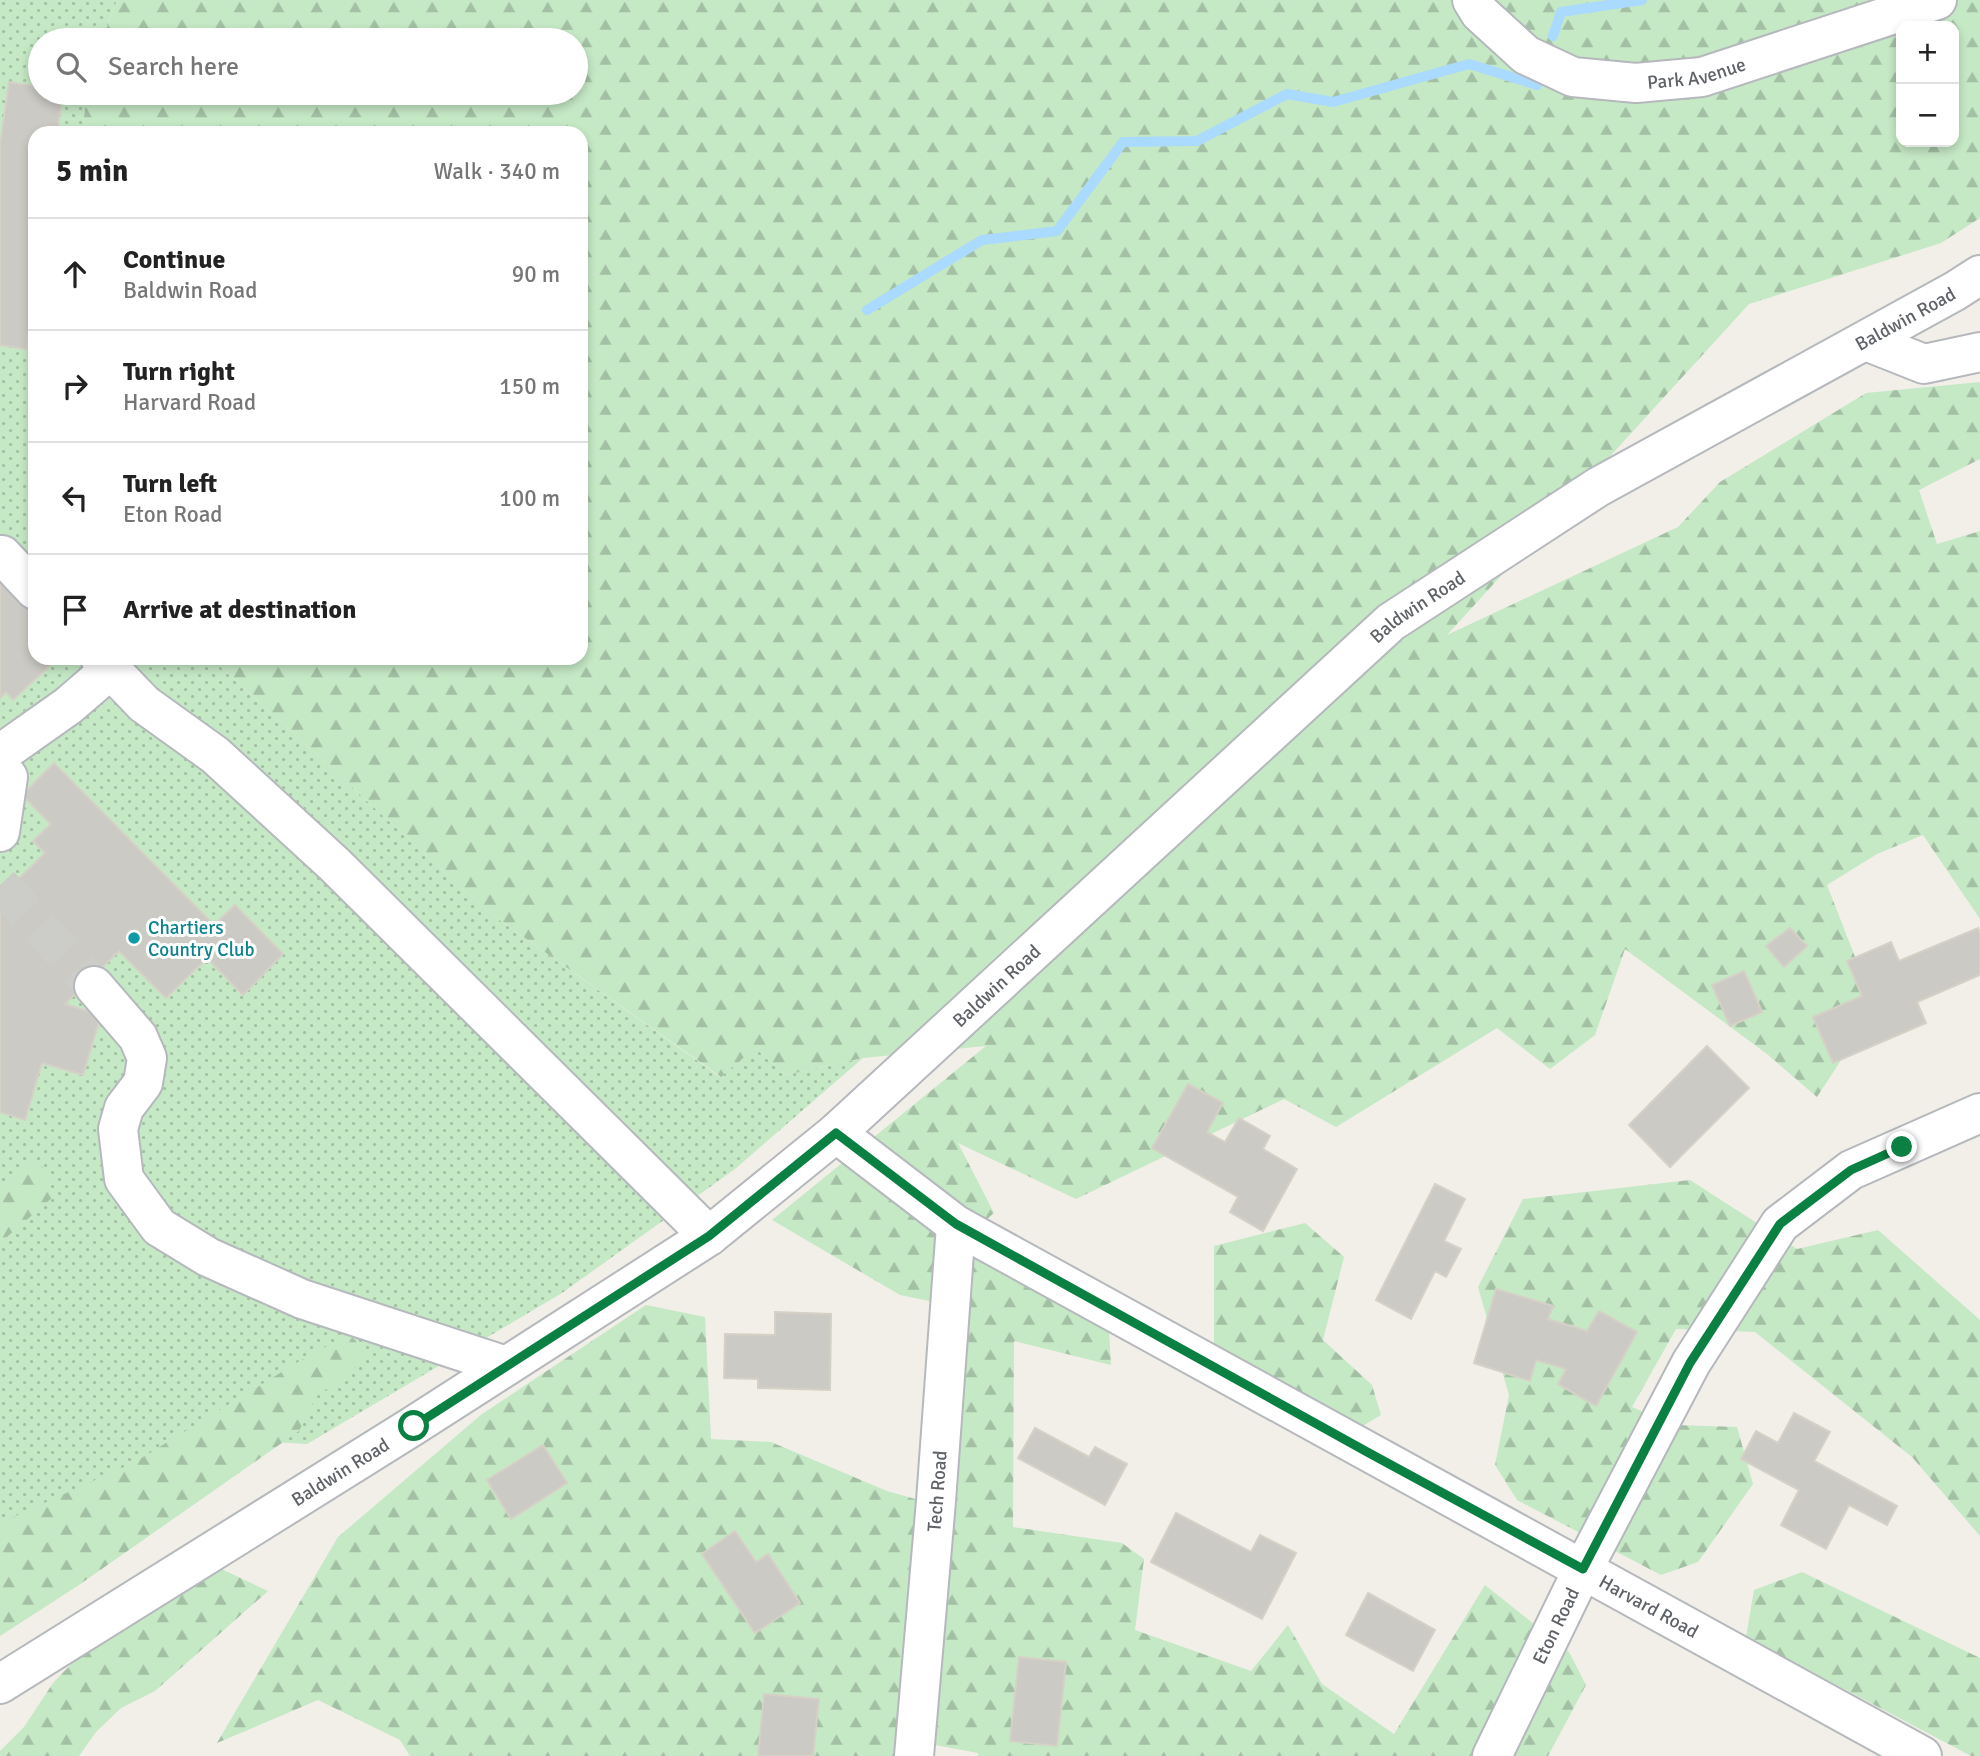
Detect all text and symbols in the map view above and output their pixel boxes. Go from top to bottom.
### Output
map controls [1896,21,1959,147]
button: + [1896,21,1959,84]
search box [28,28,588,105]
icon: search [52,48,90,86]
text: Search here [108,51,239,83]
street label: Park Avenue [1646,53,1749,95]
button: − [1896,84,1959,147]
text: 5 min [56,153,128,190]
text: Walk · 340 m [434,157,560,186]
text: Continue [123,244,225,276]
icon: ahead [56,255,94,293]
text: 90 m [512,260,560,289]
text: Baldwin Road [123,276,257,305]
street label: Baldwin Road [1851,282,1960,357]
text: Turn right [123,356,235,388]
icon: right [56,367,94,405]
text: 150 m [499,372,560,401]
text: Harvard Road [123,388,256,417]
text: Turn left [123,468,217,500]
icon: left [56,479,94,517]
text: 100 m [499,484,560,513]
text: Eton Road [123,500,222,529]
street label: Baldwin Road [1365,566,1470,649]
icon: arrive [56,591,94,629]
text: Arrive at destination [123,594,356,626]
place label: Chartiers Country Club [148,916,254,962]
marker: Chartiers Country Club [126,930,142,946]
street label: Baldwin Road [948,940,1046,1033]
route end [1886,1131,1917,1162]
route start [398,1410,429,1441]
street label: Baldwin Road [287,1433,394,1512]
street label: Tech Road [922,1450,953,1533]
street label: Harvard Road [1595,1570,1703,1644]
street label: Eton Road [1528,1584,1585,1668]

